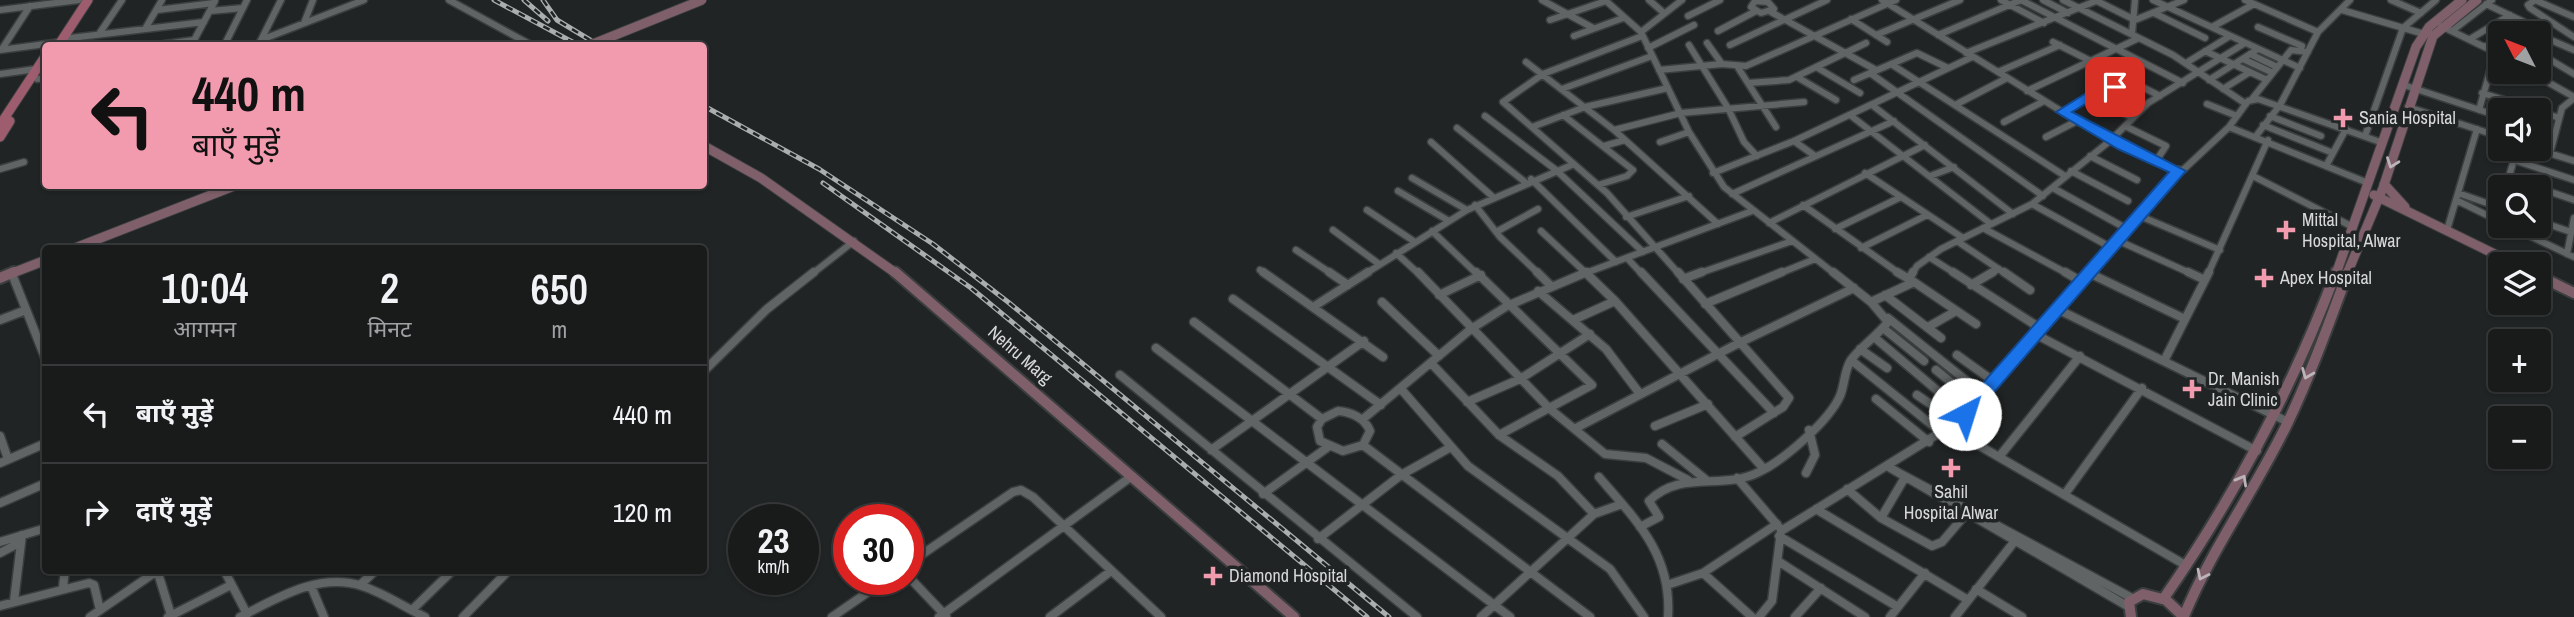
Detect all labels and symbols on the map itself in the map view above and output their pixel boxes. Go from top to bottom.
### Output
north arrow [2488,21,2552,84]
pin [2085,57,2145,117]
place label: Sania Hospital [2359,105,2456,130]
marker: Sania Hospital [2333,108,2353,128]
one-way arrow [2386,157,2400,169]
place label: Mittal Hospital, Alwar [2302,207,2401,253]
marker: Mittal Hospital, Alwar [2276,220,2296,240]
place label: Apex Hospital [2279,265,2372,290]
marker: Apex Hospital [2254,268,2274,288]
street label: Nehru Marg [983,320,1059,390]
place label: Dr. Manish Jain Clinic [2208,366,2279,412]
one-way arrow [2302,368,2316,380]
position arrow [1928,377,2002,451]
marker: Dr. Manish Jain Clinic [2182,379,2202,399]
marker: Sahil Hospital Alwar [1941,458,1961,478]
one-way arrow [2234,475,2247,487]
place label: Sahil Hospital Alwar [1904,479,1998,525]
speed limit sign: 30 [833,504,924,595]
place label: Diamond Hospital [1229,563,1347,588]
marker: Diamond Hospital [1203,566,1223,586]
one-way arrow [2196,568,2210,580]

